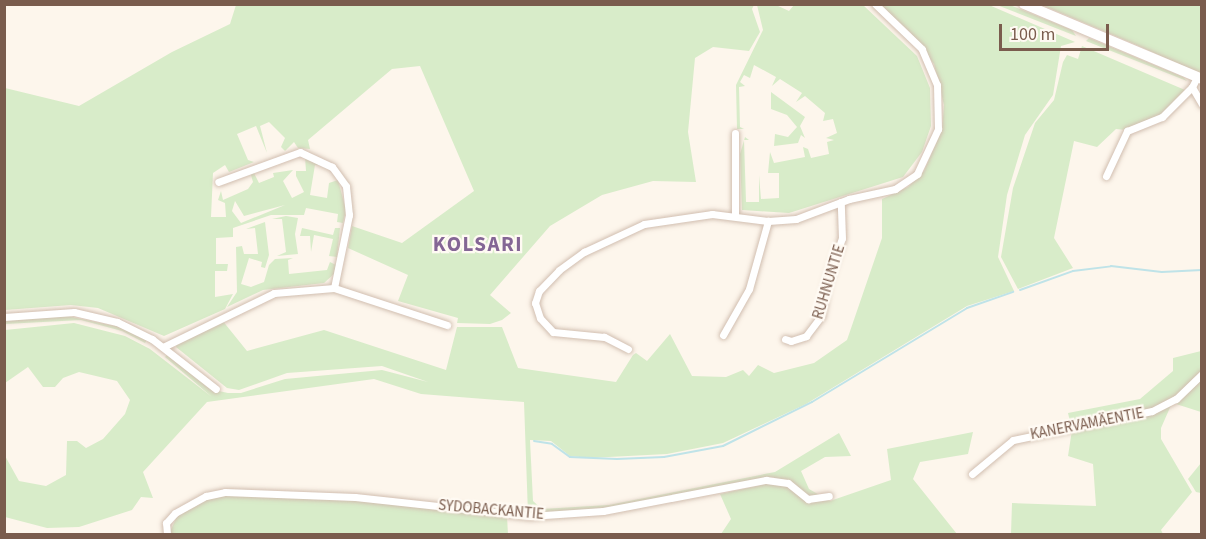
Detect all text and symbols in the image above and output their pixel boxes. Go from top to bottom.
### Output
scale bar [1002,12,1112,50]
text: 100 m [1010,22,1055,47]
district label: KOLSARI [433,231,523,257]
street label: RUHNUNTIE [809,243,849,321]
street label: KANERVAMÄENTIE [1029,404,1145,444]
street label: SYDOBACKANTIE [438,496,544,524]

